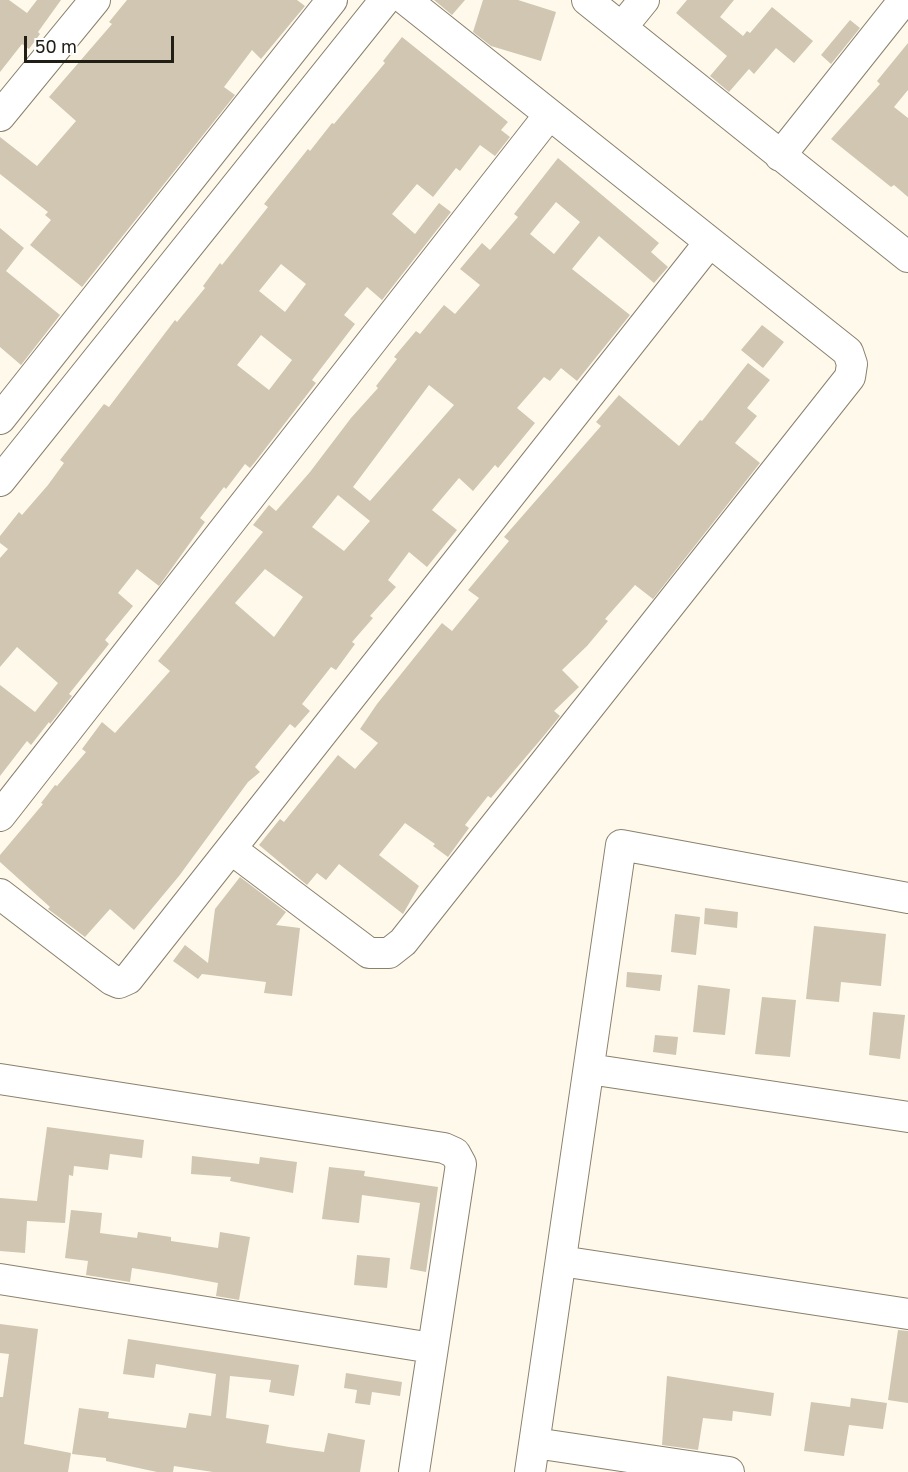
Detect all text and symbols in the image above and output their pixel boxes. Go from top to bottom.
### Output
scale bar [27,24,177,62]
text: 50 m [35,35,77,57]

